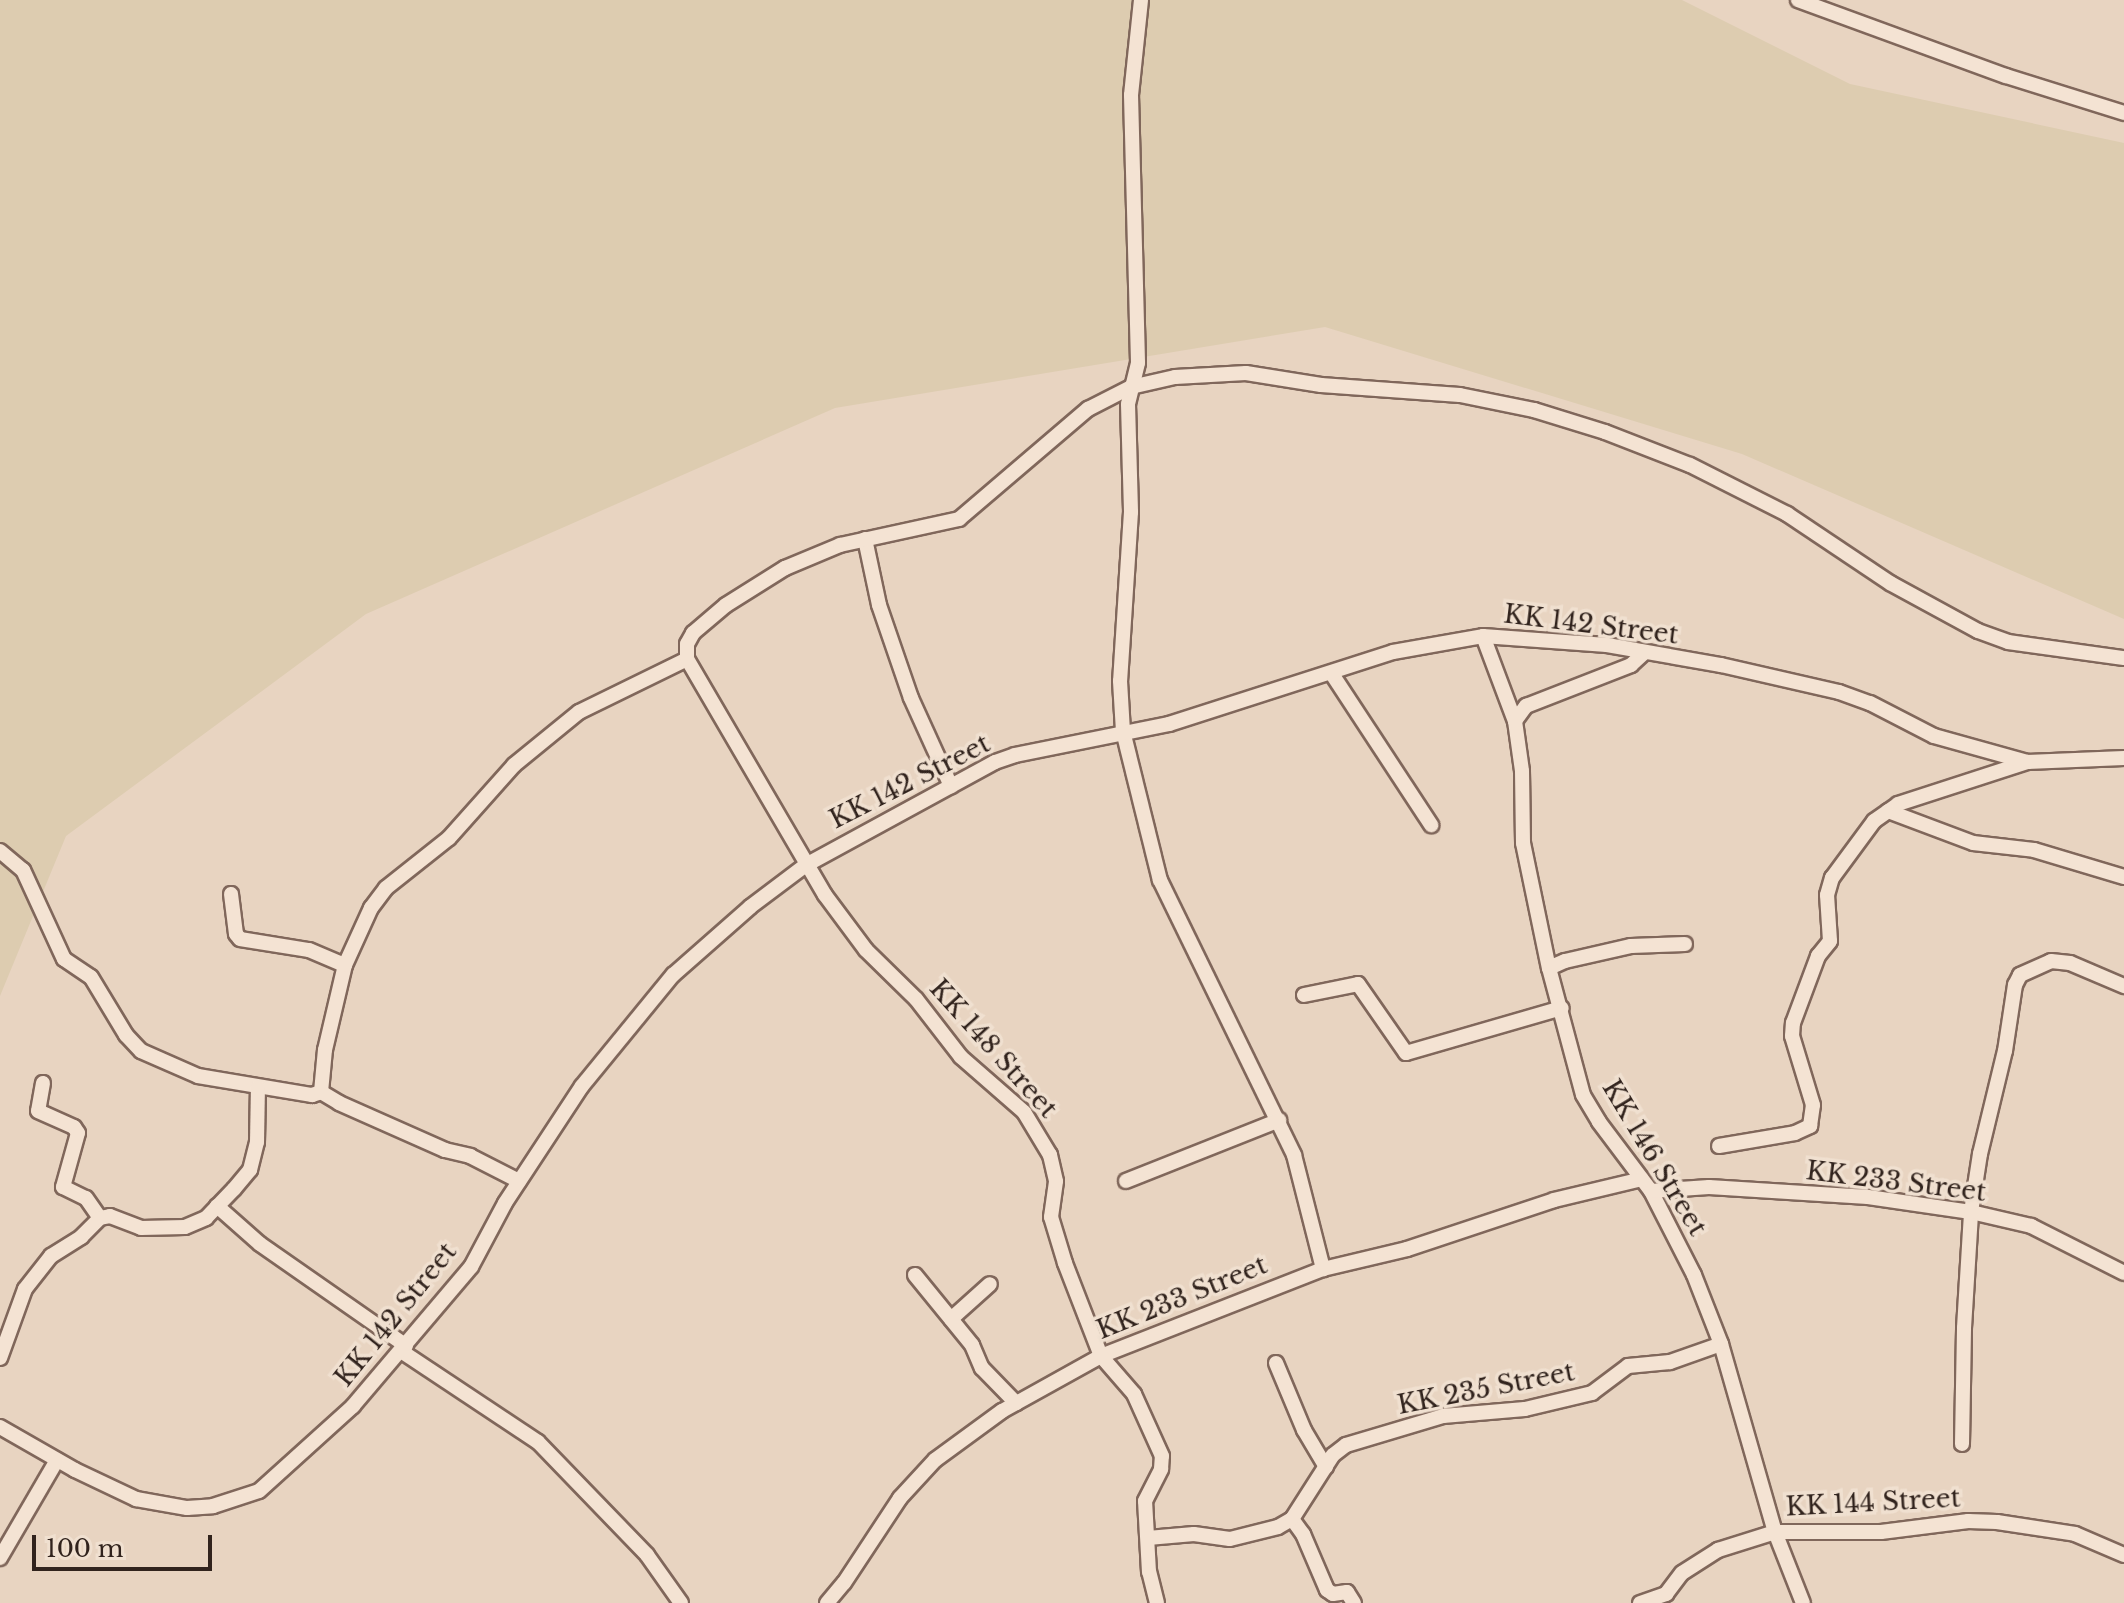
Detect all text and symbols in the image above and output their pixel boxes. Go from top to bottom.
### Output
street label: KK 142 Street [1502,599,1680,651]
street label: KK 142 Street [824,728,996,836]
street label: KK 148 Street [922,973,1064,1125]
street label: KK 146 Street [1595,1074,1713,1242]
street label: KK 233 Street [1804,1155,1988,1209]
street label: KK 142 Street [328,1237,464,1393]
street label: KK 233 Street [1092,1250,1272,1346]
street label: KK 235 Street [1394,1356,1578,1422]
street label: KK 144 Street [1784,1483,1962,1523]
scale bar [36,1519,216,1569]
text: 100 m [46,1534,124,1563]

